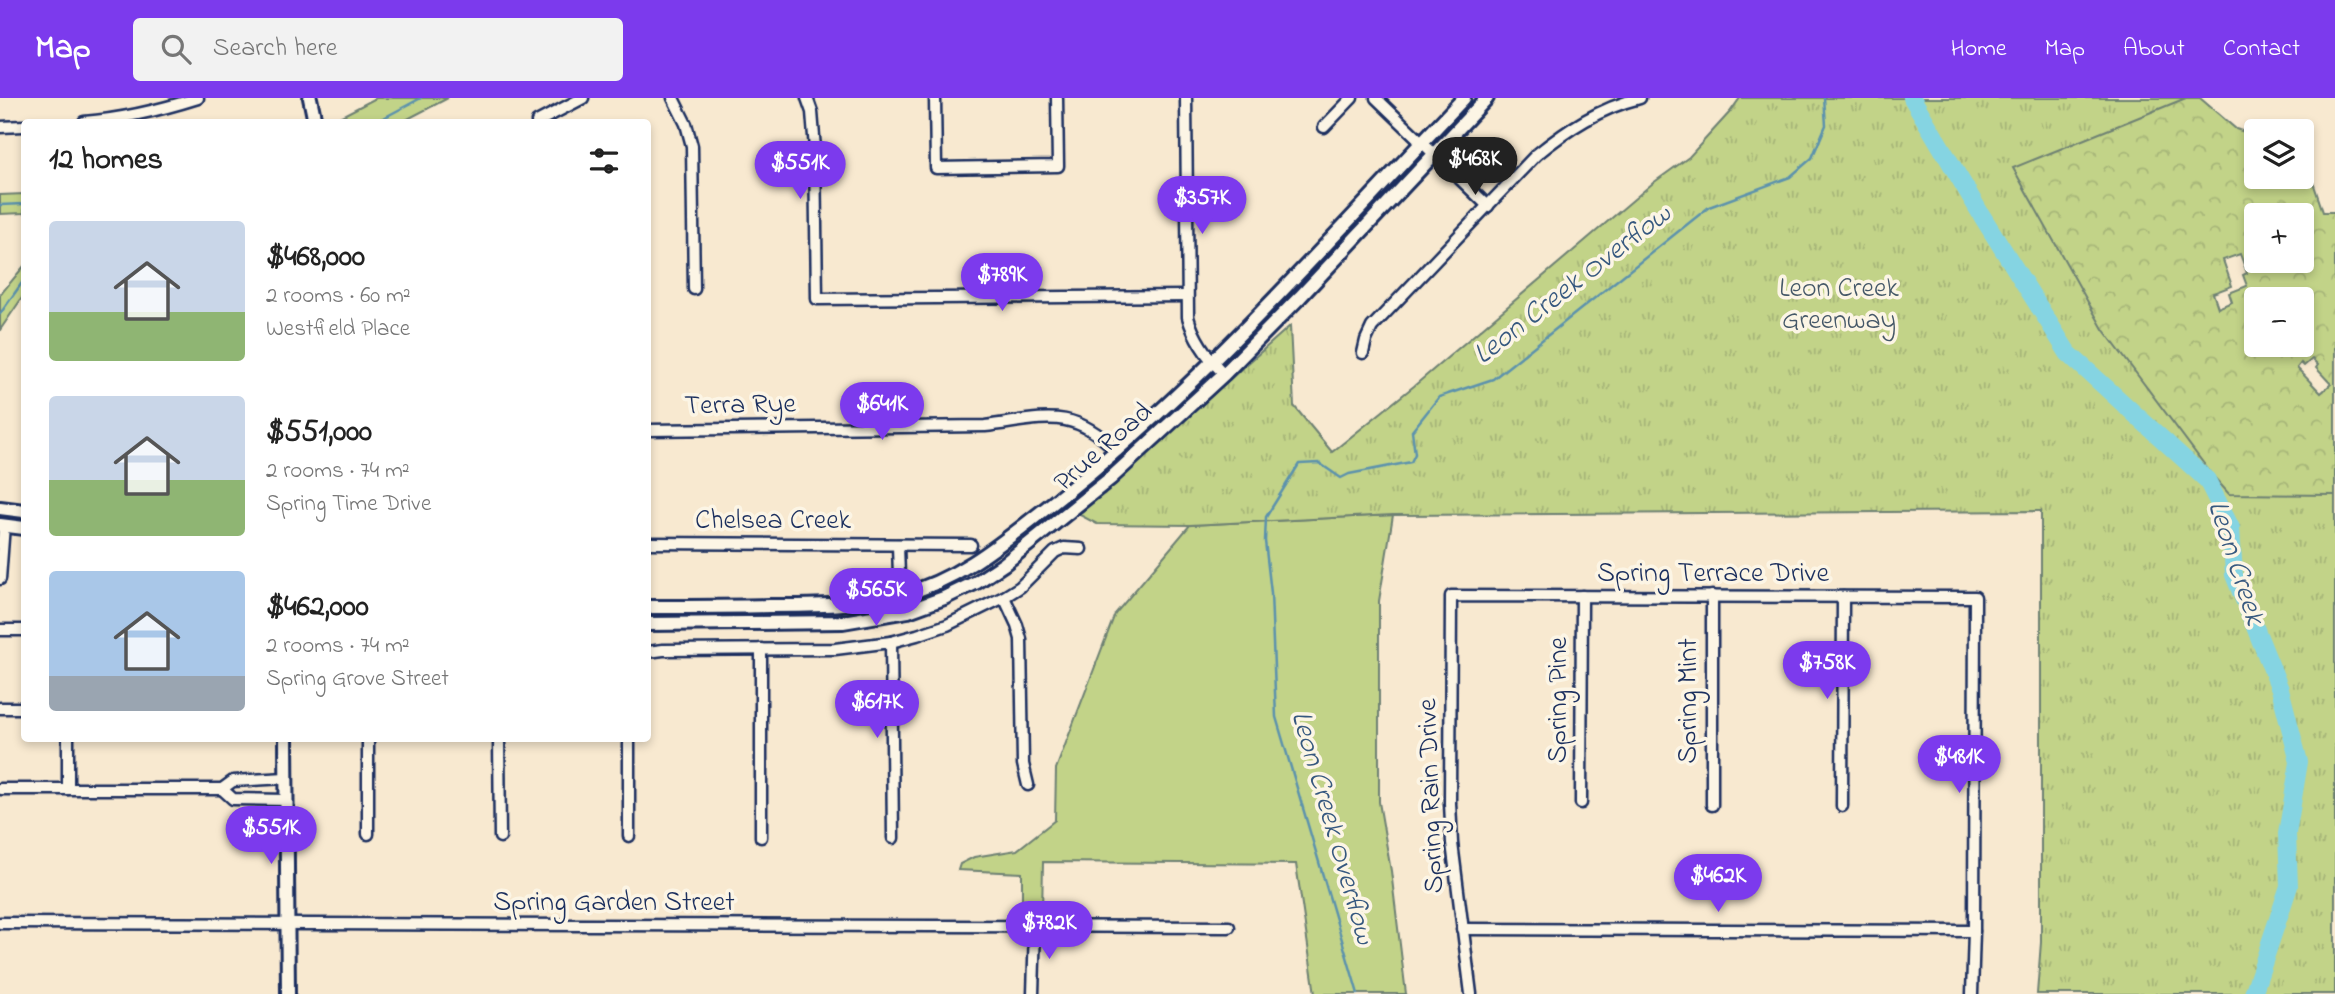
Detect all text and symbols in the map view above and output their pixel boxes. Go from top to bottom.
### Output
search box [133,18,623,81]
text: Map [35,25,91,73]
icon: search [157,30,195,68]
text: Search here [213,30,337,68]
text: Home [1951,32,2007,67]
text: Map [2045,32,2085,67]
text: About [2123,32,2185,67]
text: Contact [2223,32,2300,67]
map controls [2244,119,2314,357]
button: layers [2244,119,2314,189]
pin: $468K [1426,138,1524,197]
text: 12 homes [49,139,163,183]
pin: $551K [751,141,849,201]
icon: filters [585,142,623,180]
text: $468K [1448,143,1502,176]
text: $551K [771,147,829,180]
pin: $357K [1153,176,1251,236]
text: $357K [1173,182,1231,215]
water label: Leon Creek Overflow [1464,193,1682,377]
button: + [2244,203,2314,273]
text: $468,000 [266,236,365,280]
icon: home [105,249,189,333]
pin: $789K [953,254,1051,313]
text: $789K [977,259,1027,292]
park label: Leon Creek Greenway [1779,269,1900,342]
text: 2 rooms · 60 m² [266,280,411,313]
button: − [2244,287,2314,357]
text: Westfield Place [266,313,410,346]
pin: $641K [833,382,931,442]
street label: Terra Rye [684,385,797,427]
text: $641K [856,388,908,421]
street label: Prue Road [1045,393,1163,503]
text: $551,000 [266,411,372,455]
icon: home [105,424,189,508]
text: 2 rooms · 74 m² [266,455,410,488]
text: Spring Time Drive [266,488,431,521]
water label: Leon Creek [2194,495,2276,633]
street label: Chelsea Creek [695,501,852,542]
street label: Spring Terrace Drive [1597,554,1829,595]
pin: $565K [827,568,925,628]
text: $565K [845,574,907,607]
text: $462,000 [266,586,369,630]
icon: home [105,599,189,683]
text: 2 rooms · 74 m² [266,630,410,663]
street label: Spring Pine [1539,636,1580,763]
street label: Spring Mint [1669,638,1710,764]
pin: $758K [1778,642,1876,701]
text: $758K [1799,647,1855,680]
text: Spring Grove Street [266,663,449,696]
pin: $617K [828,680,926,740]
text: $617K [851,686,903,719]
street label: Spring Rain Drive [1408,697,1456,894]
water label: Leon Creek Overflow [1278,706,1386,950]
pin: $481K [1910,736,2008,795]
text: $481K [1934,741,1984,774]
pin: $551K [222,806,320,866]
text: $551K [242,812,300,845]
pin: $462K [1669,854,1767,914]
text: $462K [1690,860,1746,893]
street label: Spring Garden Street [493,883,735,924]
pin: $782K [1000,902,1098,961]
text: $782K [1022,907,1076,940]

